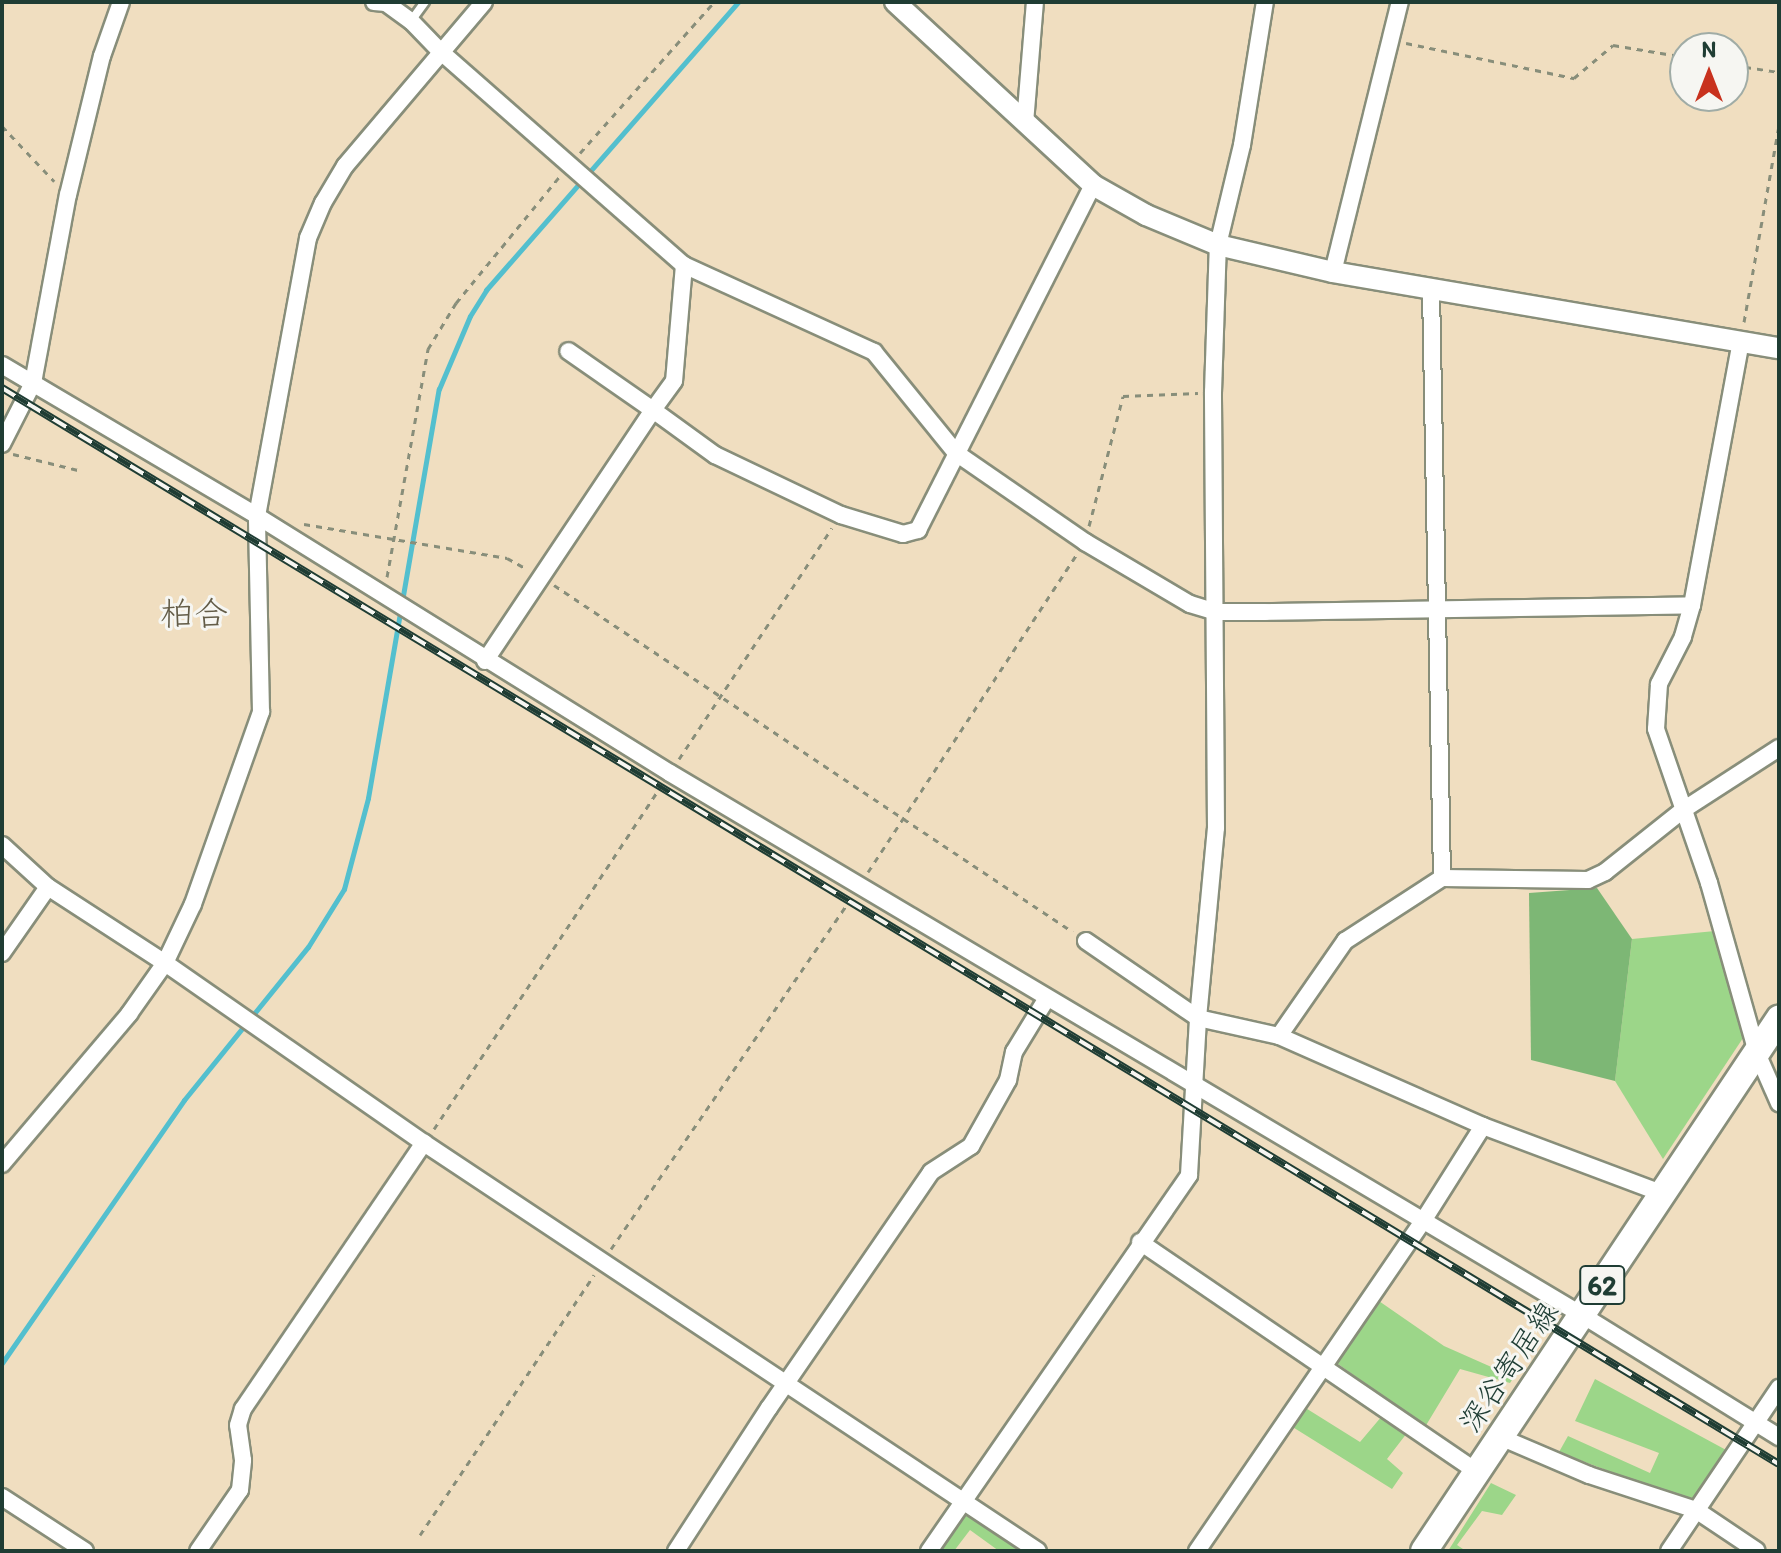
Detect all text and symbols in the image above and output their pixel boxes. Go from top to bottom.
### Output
north arrow [1669,32,1749,112]
text: N [1702,36,1716,63]
district label: 柏合 [160,594,228,634]
road number: 62 [1578,1261,1626,1309]
street label: 深谷寄居線 [1452,1295,1566,1439]

